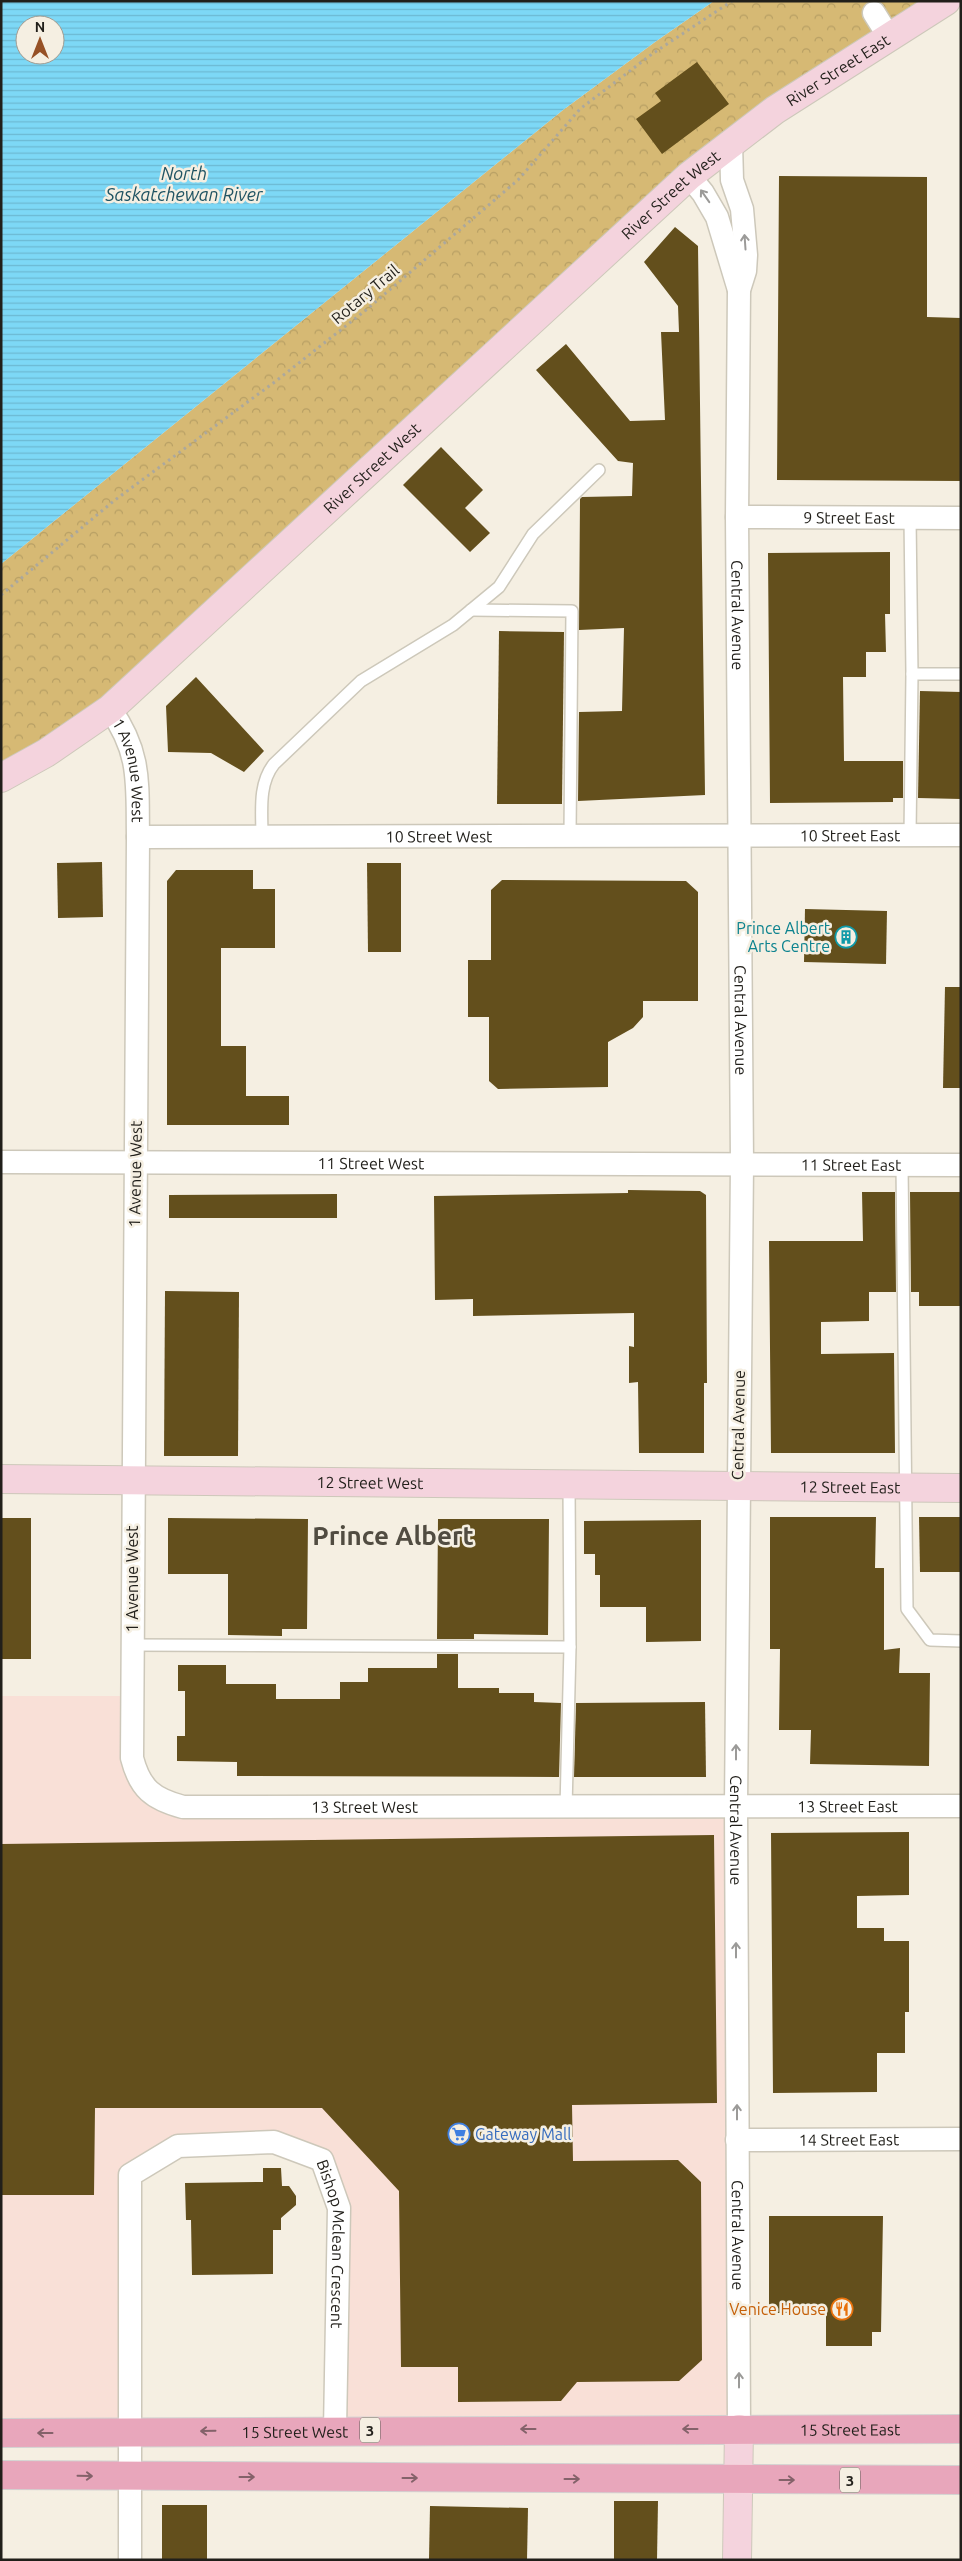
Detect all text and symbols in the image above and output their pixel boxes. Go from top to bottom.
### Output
north arrow [15,15,65,65]
text: N [35,19,45,35]
street label: River Street East [783,30,893,110]
street label: River Street West [618,146,724,243]
water label: North Saskatchewan River [104,163,264,204]
one-way arrow [700,189,710,203]
one-way arrow [741,234,750,250]
street label: Rotary Trail [328,261,402,327]
street label: River Street West [320,418,425,517]
street label: 9 Street East [803,508,896,527]
street label: Central Avenue [728,560,747,670]
street label: 1 Avenue West [109,715,147,823]
street label: 10 Street East [800,826,901,844]
street label: 10 Street West [386,827,493,845]
place label: Prince Albert Arts Centre [736,919,831,955]
building icon: Prince Albert Arts Centre [834,925,858,949]
street label: Central Avenue [731,965,750,1075]
street label: 1 Avenue West [125,1120,145,1228]
street label: 11 Street West [318,1154,425,1172]
street label: 11 Street East [801,1155,902,1174]
street label: Central Avenue [728,1370,748,1480]
street label: 12 Street West [317,1473,424,1492]
street label: 12 Street East [800,1477,901,1496]
district label: Prince Albert [312,1521,474,1550]
street label: 1 Avenue West [123,1525,141,1632]
one-way arrow [731,1745,741,1761]
street label: Central Avenue [727,1775,745,1885]
street label: 13 Street East [797,1797,899,1815]
street label: 13 Street West [311,1798,419,1816]
one-way arrow [731,1942,741,1958]
one-way arrow [732,2105,742,2121]
supermarket icon: Gateway Mall [447,2122,471,2146]
place label: Gateway Mall [475,2125,571,2143]
street label: 14 Street East [799,2130,900,2149]
street label: Bishop Mclean Crescent [313,2157,348,2329]
street label: Central Avenue [729,2180,747,2290]
restaurant icon: Venice House [830,2297,854,2321]
place label: Venice House [729,2300,826,2318]
one-way arrow [734,2372,744,2388]
road number: 3 [360,2418,380,2442]
street label: 15 Street East [800,2420,901,2439]
street label: 15 Street West [242,2423,349,2441]
one-way arrow [520,2424,536,2434]
one-way arrow [683,2424,699,2434]
one-way arrow [200,2427,216,2436]
one-way arrow [38,2428,54,2438]
road number: 3 [840,2468,860,2492]
one-way arrow [76,2471,93,2481]
one-way arrow [239,2472,255,2482]
one-way arrow [402,2473,418,2483]
one-way arrow [564,2474,580,2484]
one-way arrow [778,2475,795,2485]

